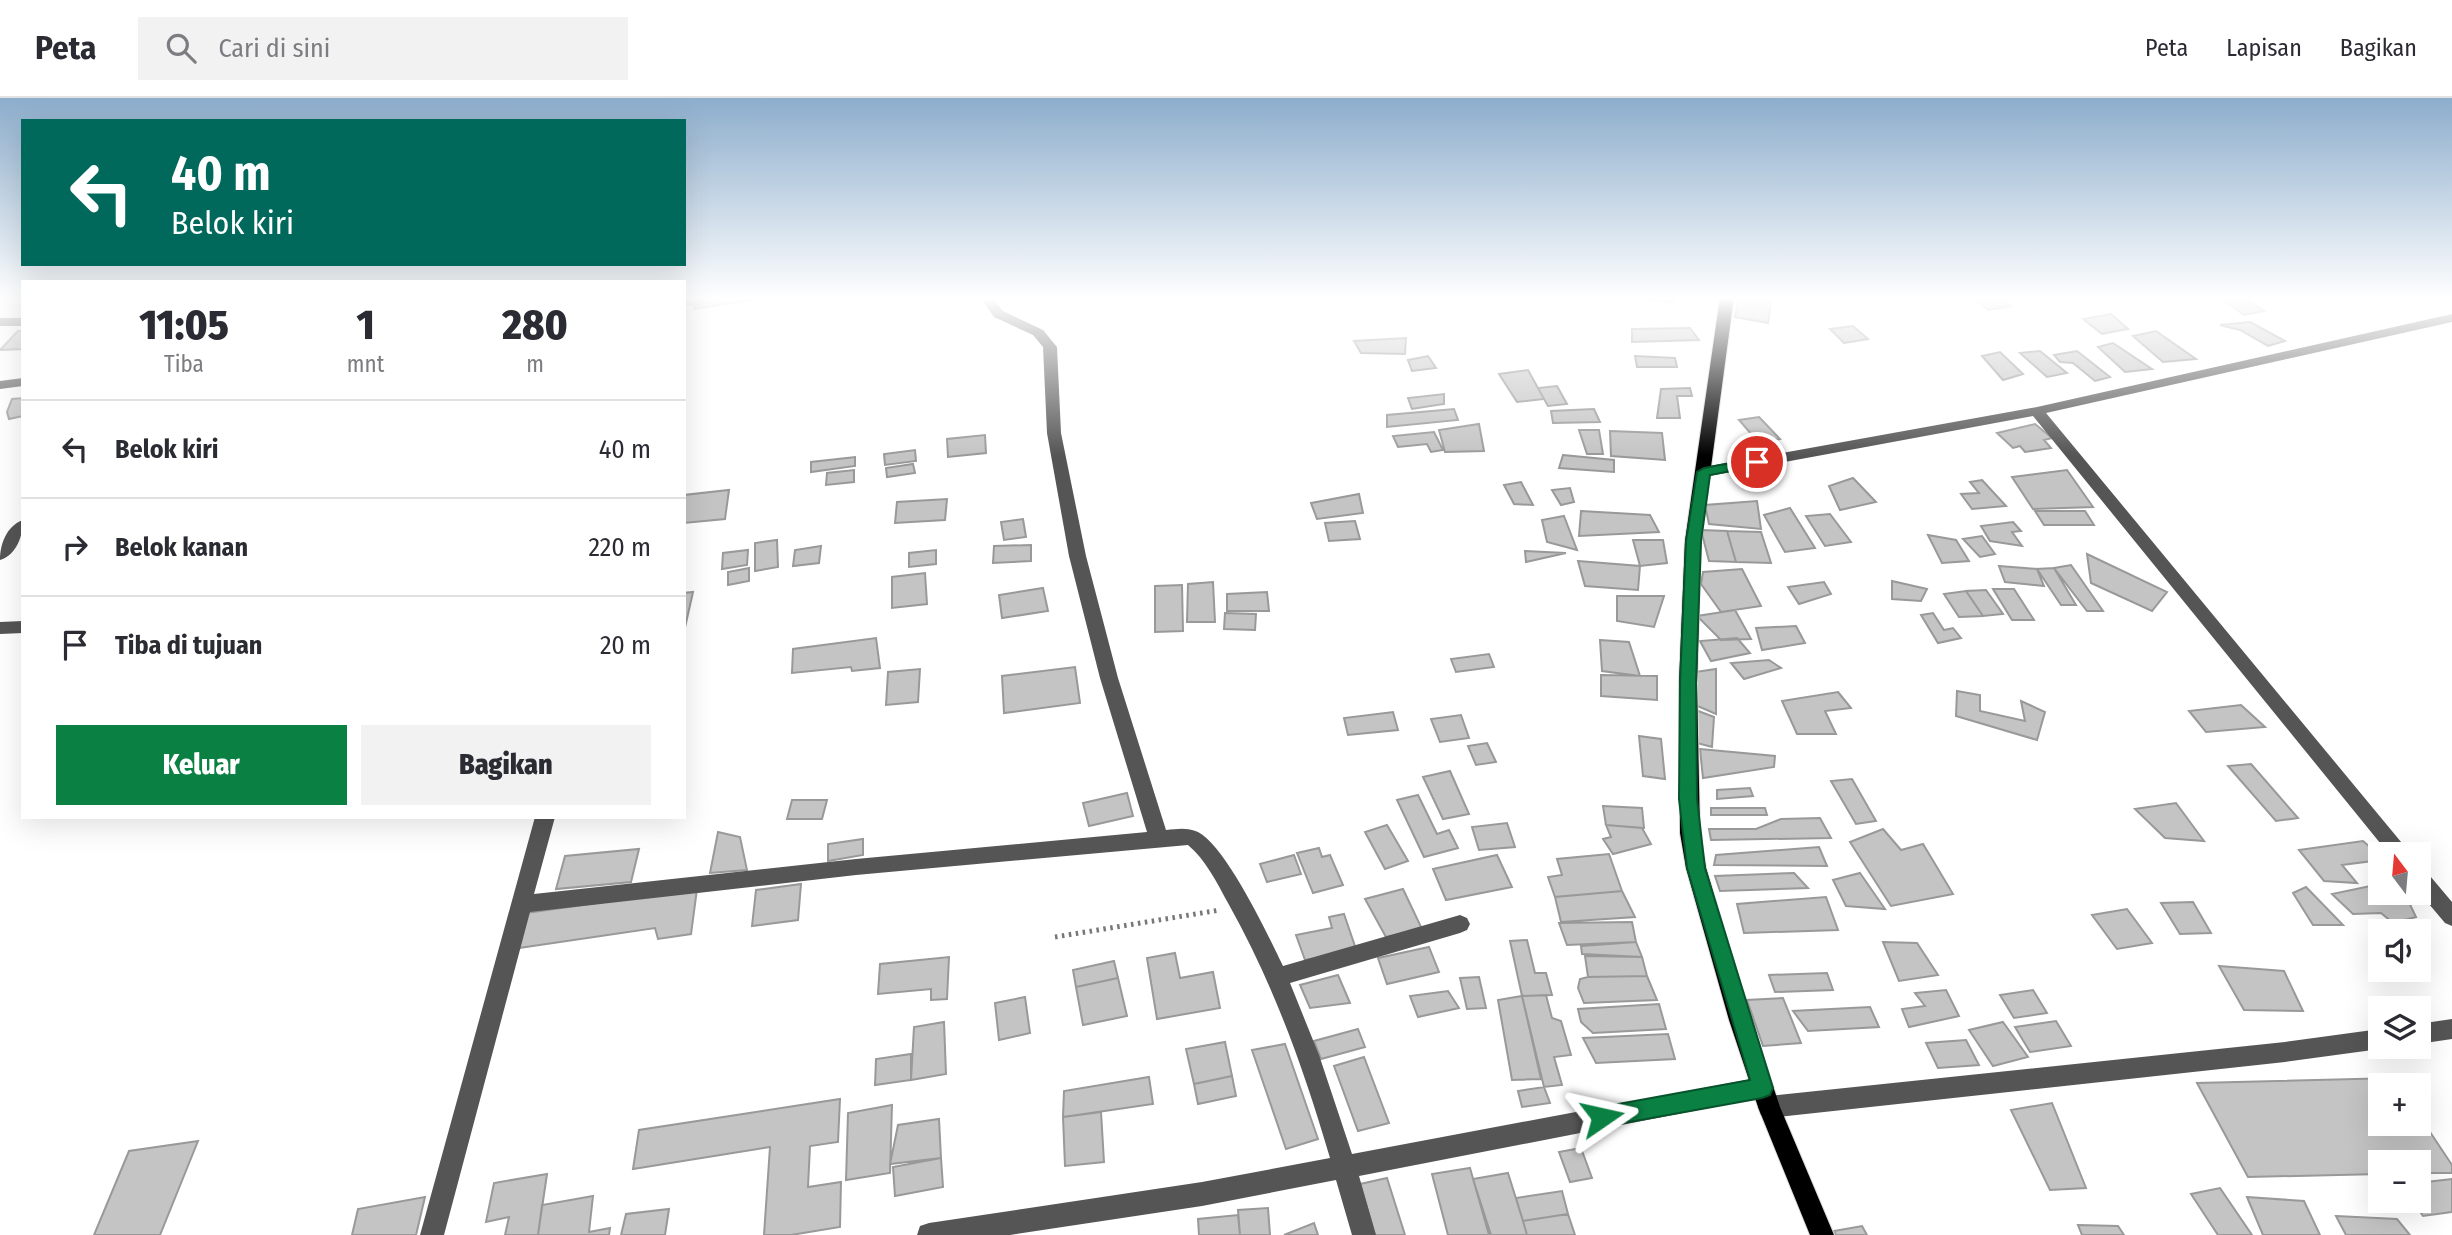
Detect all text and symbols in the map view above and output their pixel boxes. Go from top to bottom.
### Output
search box [138,17,628,80]
text: Peta [35,28,96,68]
icon: search [162,29,200,67]
text: Cari di sini [218,33,330,64]
text: Peta [2145,34,2188,62]
text: Lapisan [2226,34,2302,62]
text: Bagikan [2340,34,2417,62]
text: 40 m [171,144,271,203]
icon: left [56,147,147,238]
text: Belok kiri [171,204,294,242]
text: 11:05 [139,300,229,350]
text: 1 [356,300,375,350]
text: 280 [502,300,568,350]
text: Tiba [164,350,204,378]
text: mnt [347,350,384,378]
text: m [526,350,544,378]
icon: left [56,430,94,468]
pin [1727,432,1787,492]
text: Belok kiri [115,434,218,465]
text: 40 m [599,434,651,465]
icon: arrive [1738,443,1776,481]
icon: right [56,528,94,566]
text: Belok kanan [115,532,248,563]
text: 220 m [588,532,651,563]
icon: arrive [56,626,94,664]
text: Tiba di tujuan [115,630,262,661]
text: 20 m [600,630,651,661]
button: Keluar [56,725,347,805]
button: Bagikan [361,725,651,805]
north arrow [2368,842,2431,905]
map controls [2368,842,2431,1213]
button: sound [2368,919,2431,982]
button: layers [2368,996,2431,1059]
button: + [2368,1073,2431,1136]
position arrow [1565,1080,1639,1154]
button: − [2368,1150,2431,1213]

